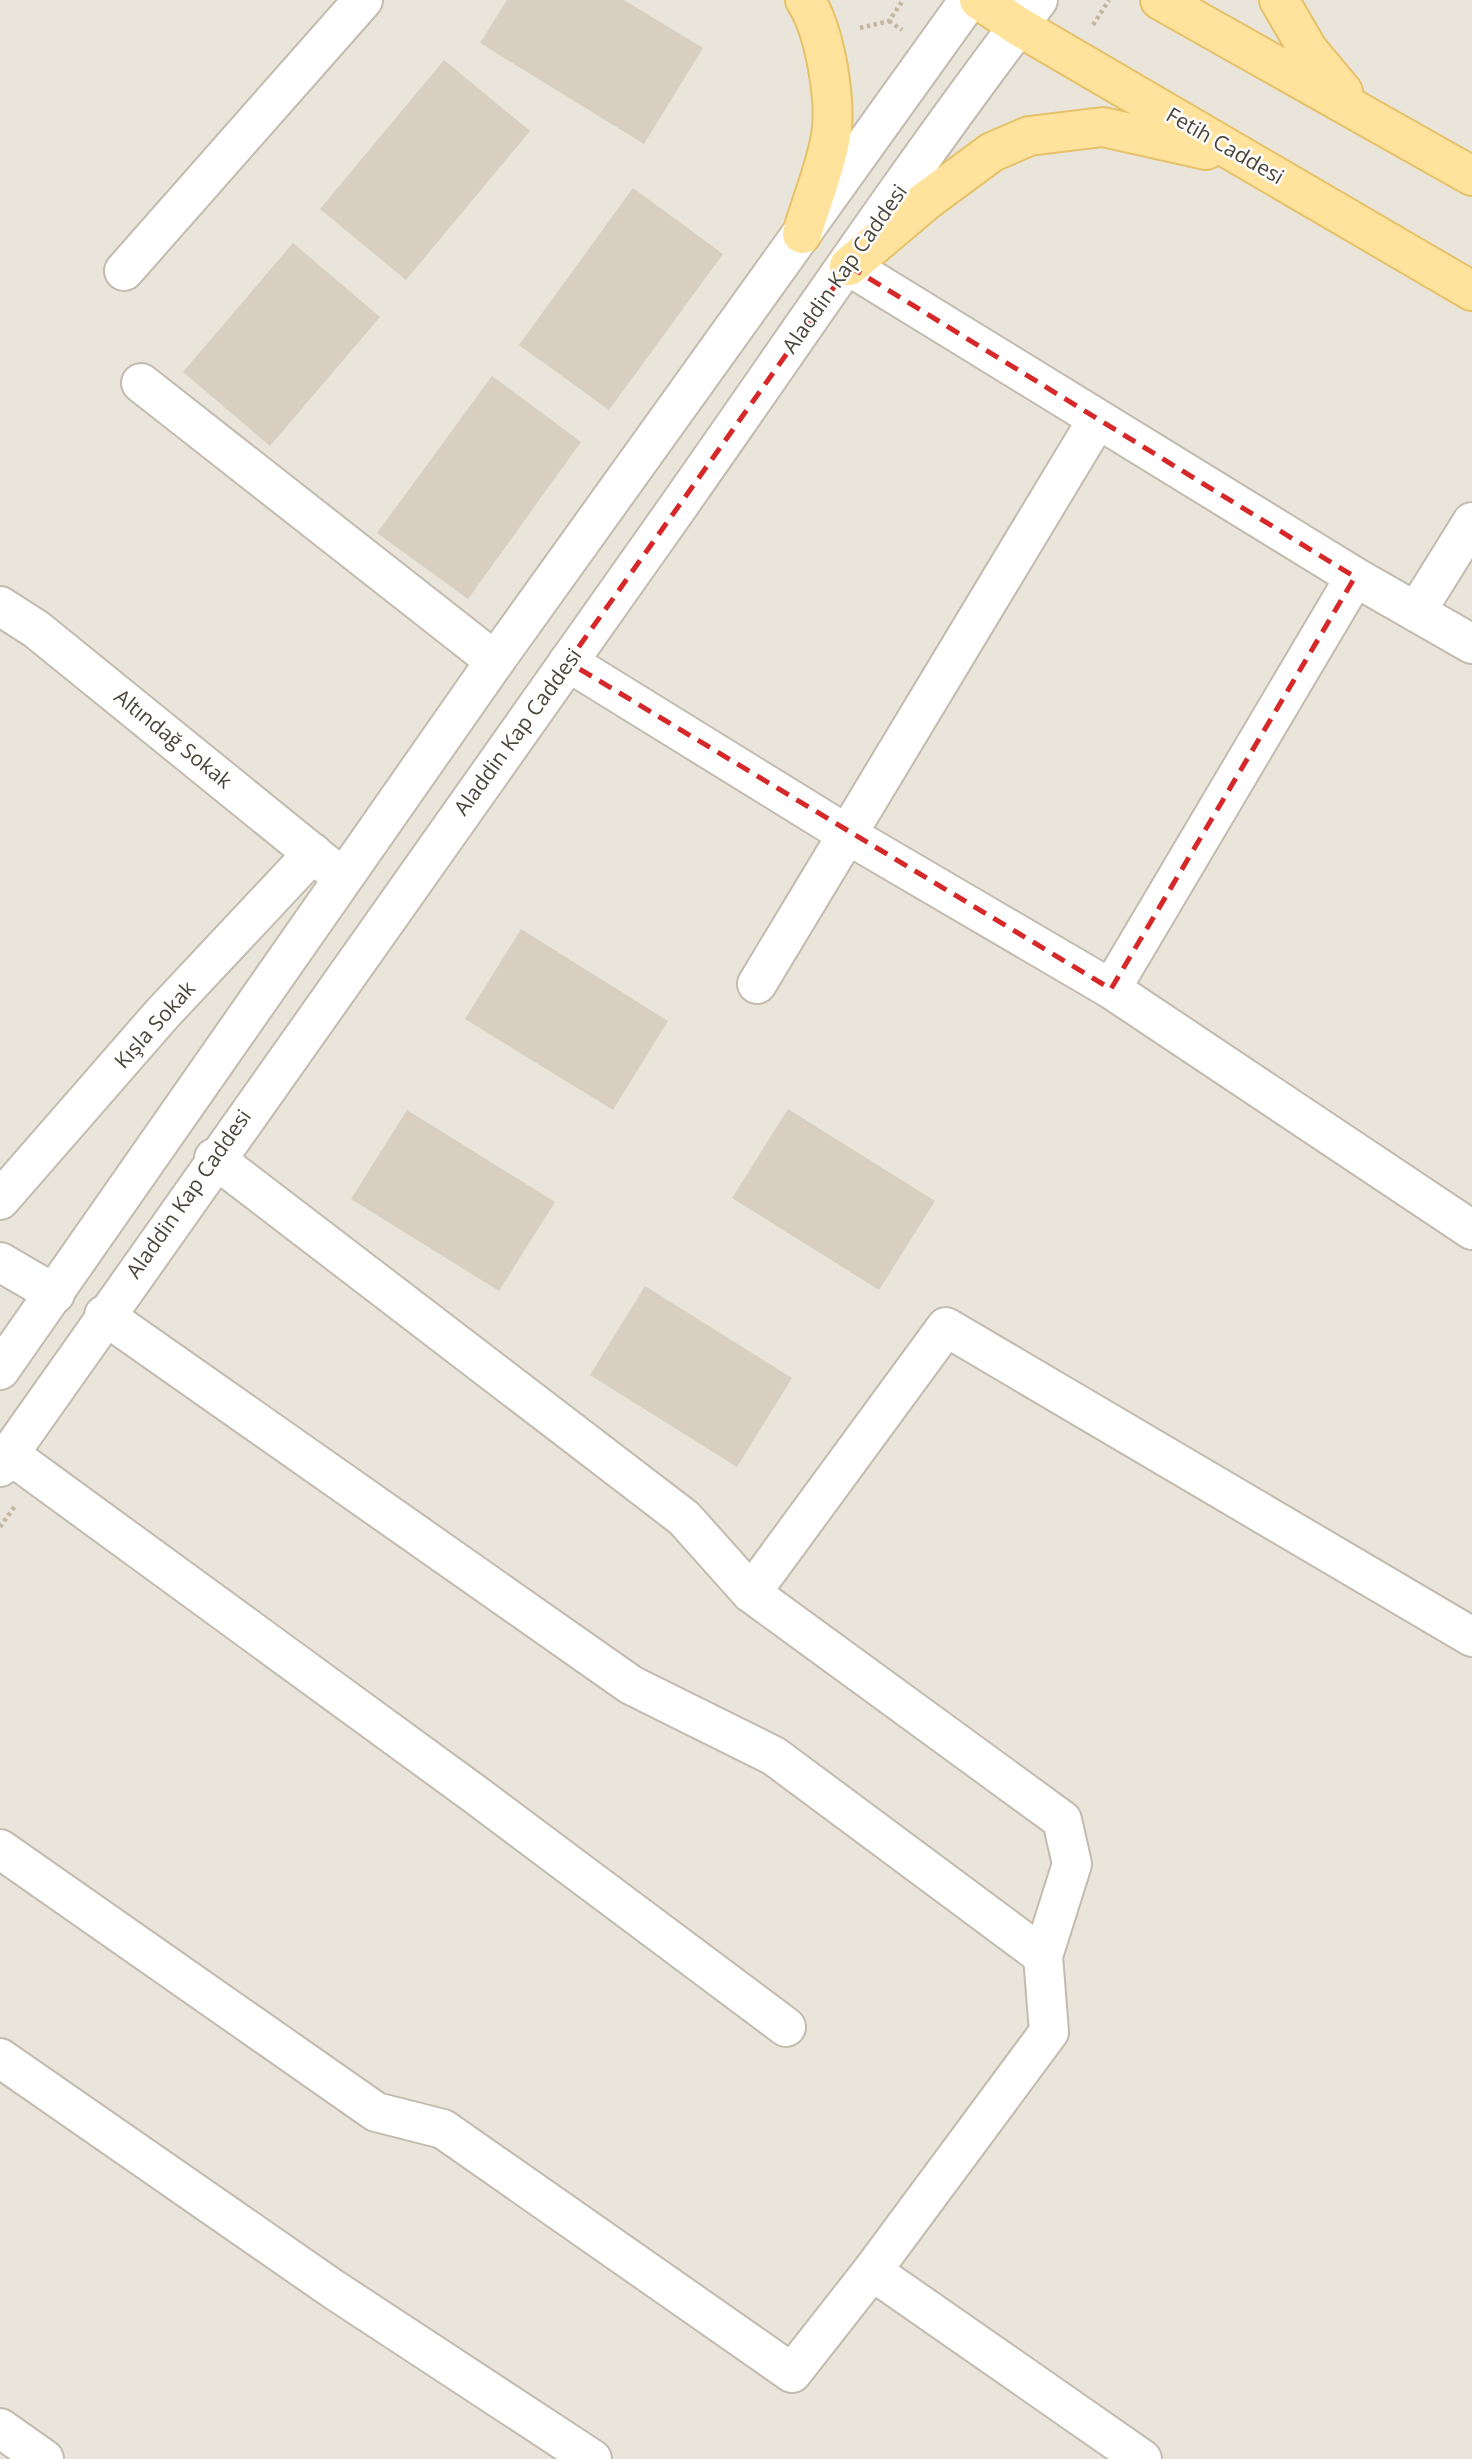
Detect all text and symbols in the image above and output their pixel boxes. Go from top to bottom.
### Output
street label: Fetih Caddesi [1162,100,1289,190]
street label: Aladdin Kap Caddesi [775,178,913,358]
street label: Aladdin Kap Caddesi [447,642,587,821]
street label: Altındağ Sokak [109,682,238,794]
street label: Kışla Sokak [108,975,201,1074]
street label: Aladdin Kap Caddesi [119,1103,257,1283]

